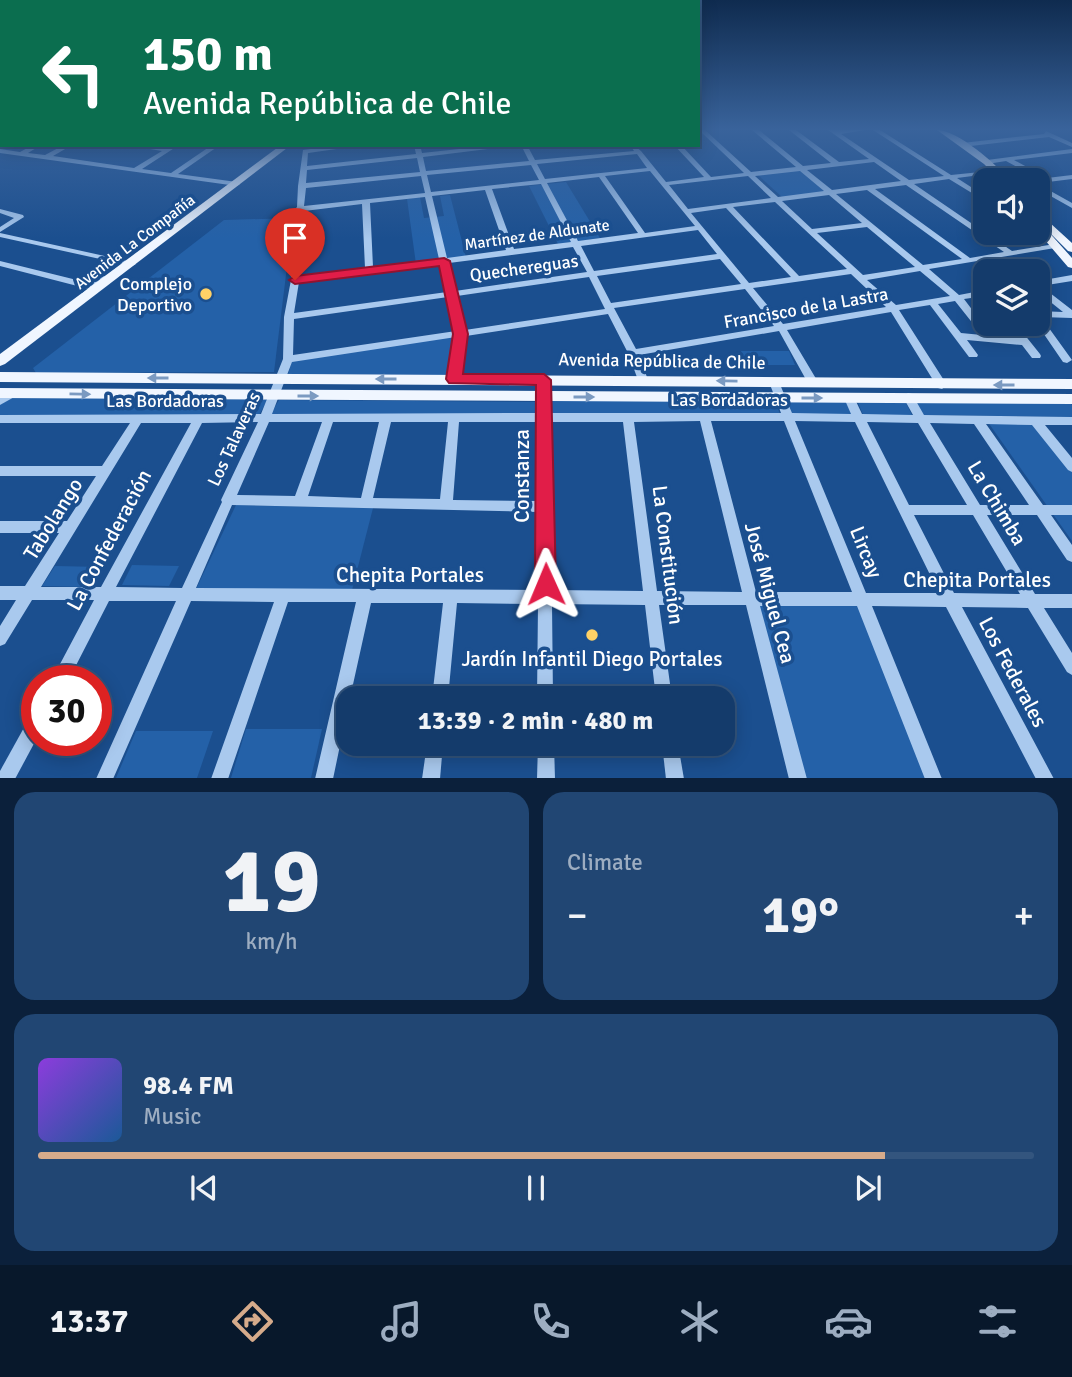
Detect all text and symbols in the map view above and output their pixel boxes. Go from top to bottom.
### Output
text: 150 m [143,24,273,84]
icon: left [28,28,119,119]
text: Avenida República de Chile [143,84,511,123]
map controls [973,168,1050,336]
button: sound [973,168,1050,245]
street label: Avenida La Compañía [71,190,199,294]
pin [265,208,325,280]
street label: Martínez de Aldunate [463,215,611,255]
icon: arrive [276,219,314,257]
street label: Quechereguas [468,249,580,287]
button: layers [973,259,1050,336]
place label: Complejo Deportivo [117,273,192,316]
street label: Francisco de la Lastra [722,283,890,333]
marker: Complejo Deportivo [198,286,214,302]
street label: Avenida República de Chile [558,348,766,374]
one-way arrow [147,372,169,383]
one-way arrow [375,373,397,385]
one-way arrow [716,375,738,387]
one-way arrow [993,379,1015,391]
one-way arrow [69,388,91,400]
street label: Los Talaveras [203,388,265,490]
street label: Las Bordadoras [670,389,788,411]
street label: Las Bordadoras [106,390,224,412]
one-way arrow [297,390,319,402]
one-way arrow [573,391,595,403]
one-way arrow [801,392,823,404]
street label: Constanza [509,429,535,523]
street label: La Chimba [962,456,1032,550]
street label: La Confederación [61,465,157,615]
street label: Tabolango [18,473,88,565]
street label: La Constitución [647,484,689,626]
street label: José Miguel Cea [739,520,801,666]
street label: Lircay [844,522,888,582]
position arrow [509,547,583,621]
street label: Chepita Portales [336,562,484,588]
street label: Chepita Portales [903,567,1051,593]
street label: Los Federales [973,612,1053,732]
marker: Jardín Infantil Diego Portales [584,627,600,643]
place label: Jardín Infantil Diego Portales [461,646,723,672]
speed limit sign: 30 [21,665,112,756]
text: 13:39 · 2 min · 480 m [418,705,653,737]
text: 19 [222,825,321,938]
text: Climate [567,848,643,877]
text: 19° [762,883,839,947]
text: − [567,892,588,939]
text: + [1013,892,1034,939]
text: km/h [245,927,298,956]
text: 98.4 FM [143,1070,234,1102]
text: Music [143,1102,201,1131]
icon: previous [185,1169,223,1207]
icon: pause [517,1169,555,1207]
icon: next [849,1169,887,1207]
icon: directions [228,1297,277,1346]
icon: music [377,1297,426,1346]
icon: phone [526,1297,575,1346]
icon: climate [675,1297,724,1346]
icon: car [824,1297,873,1346]
icon: filters [973,1297,1022,1346]
text: 13:37 [50,1302,129,1341]

